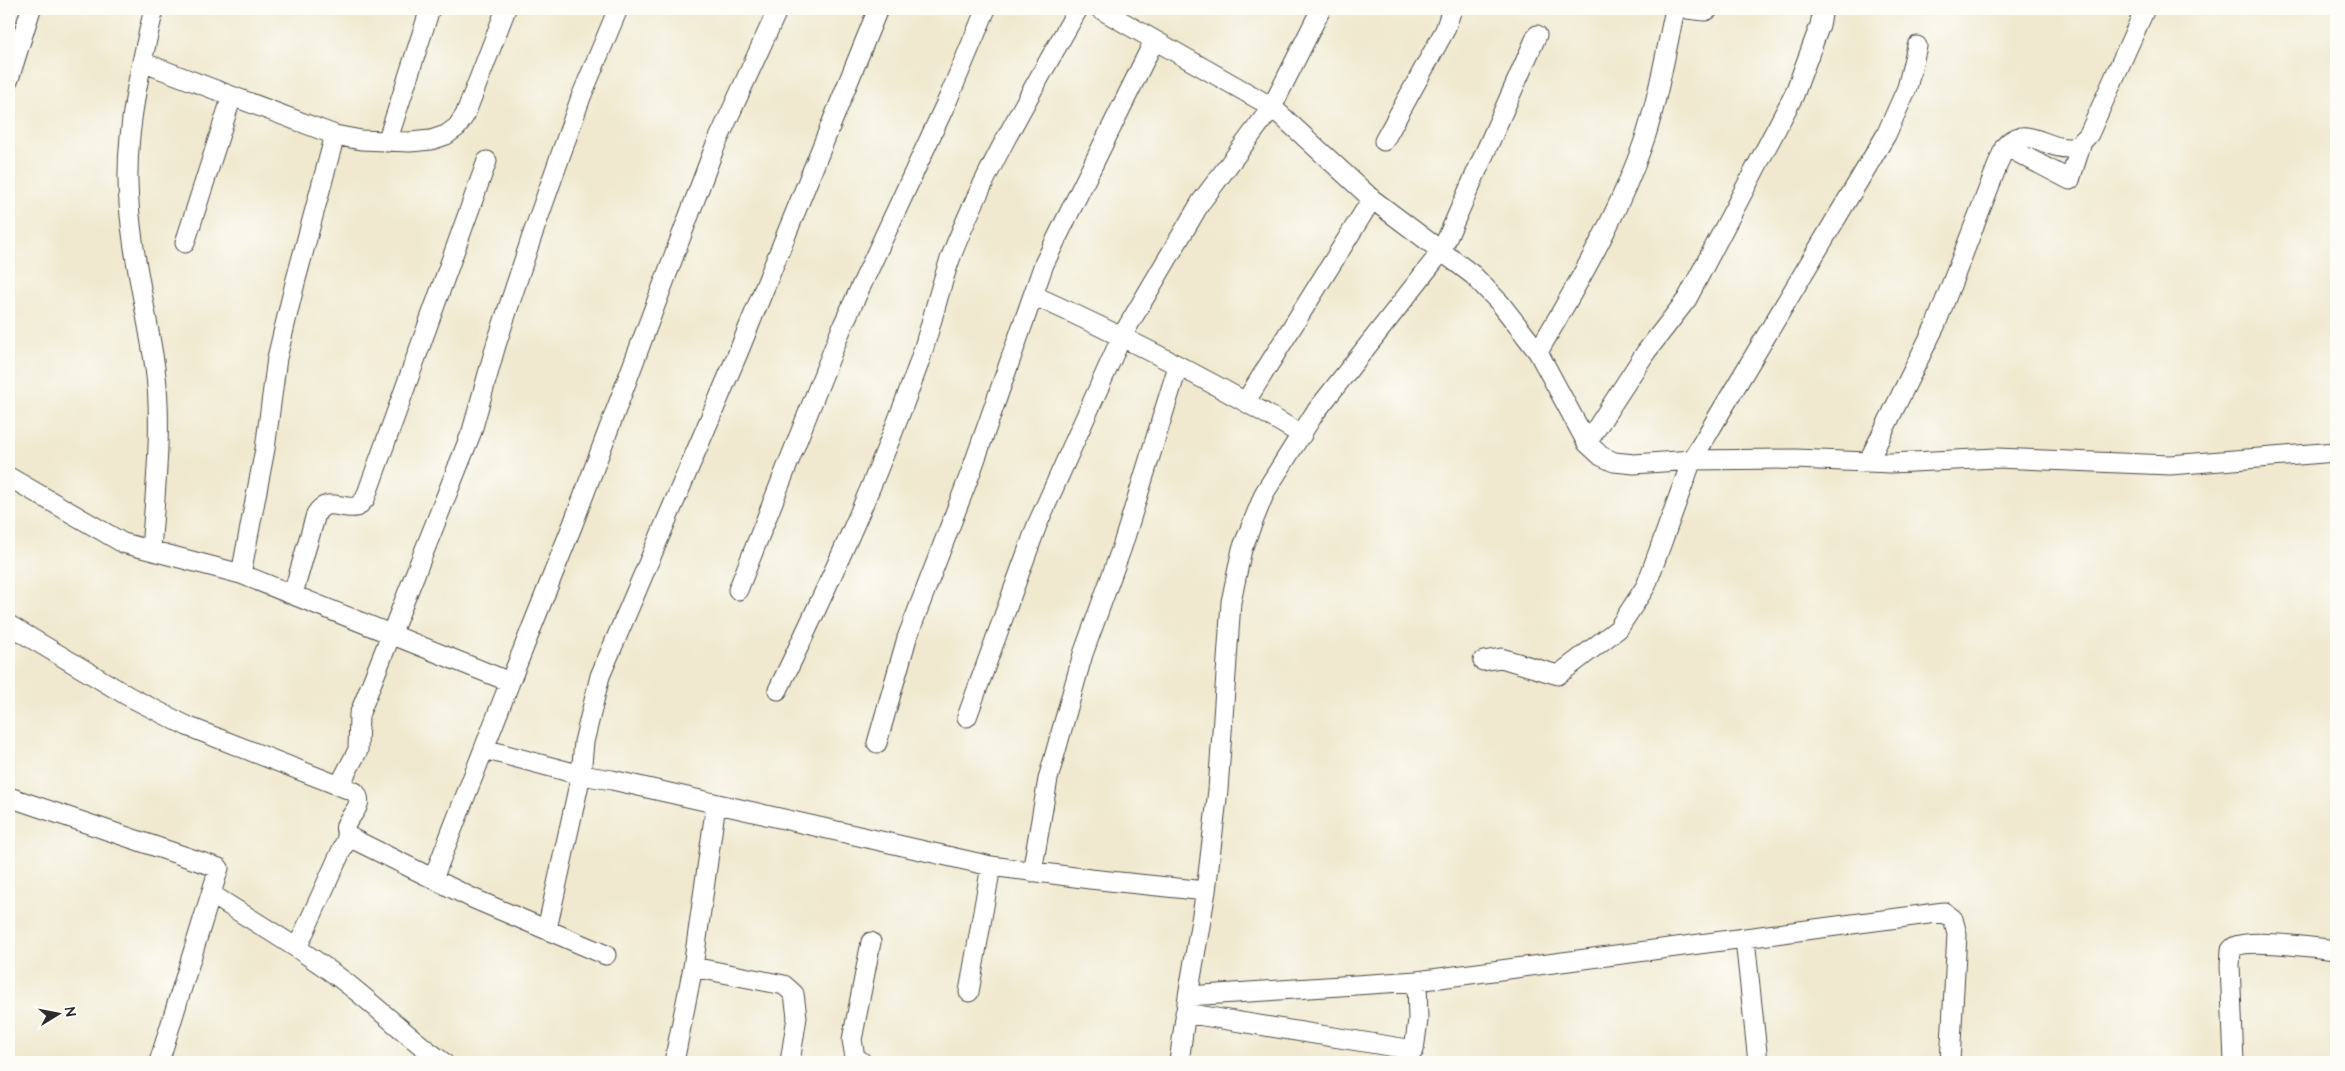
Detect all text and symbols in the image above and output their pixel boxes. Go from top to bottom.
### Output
north arrow [32,988,82,1038]
text: N [59,1006,80,1018]

